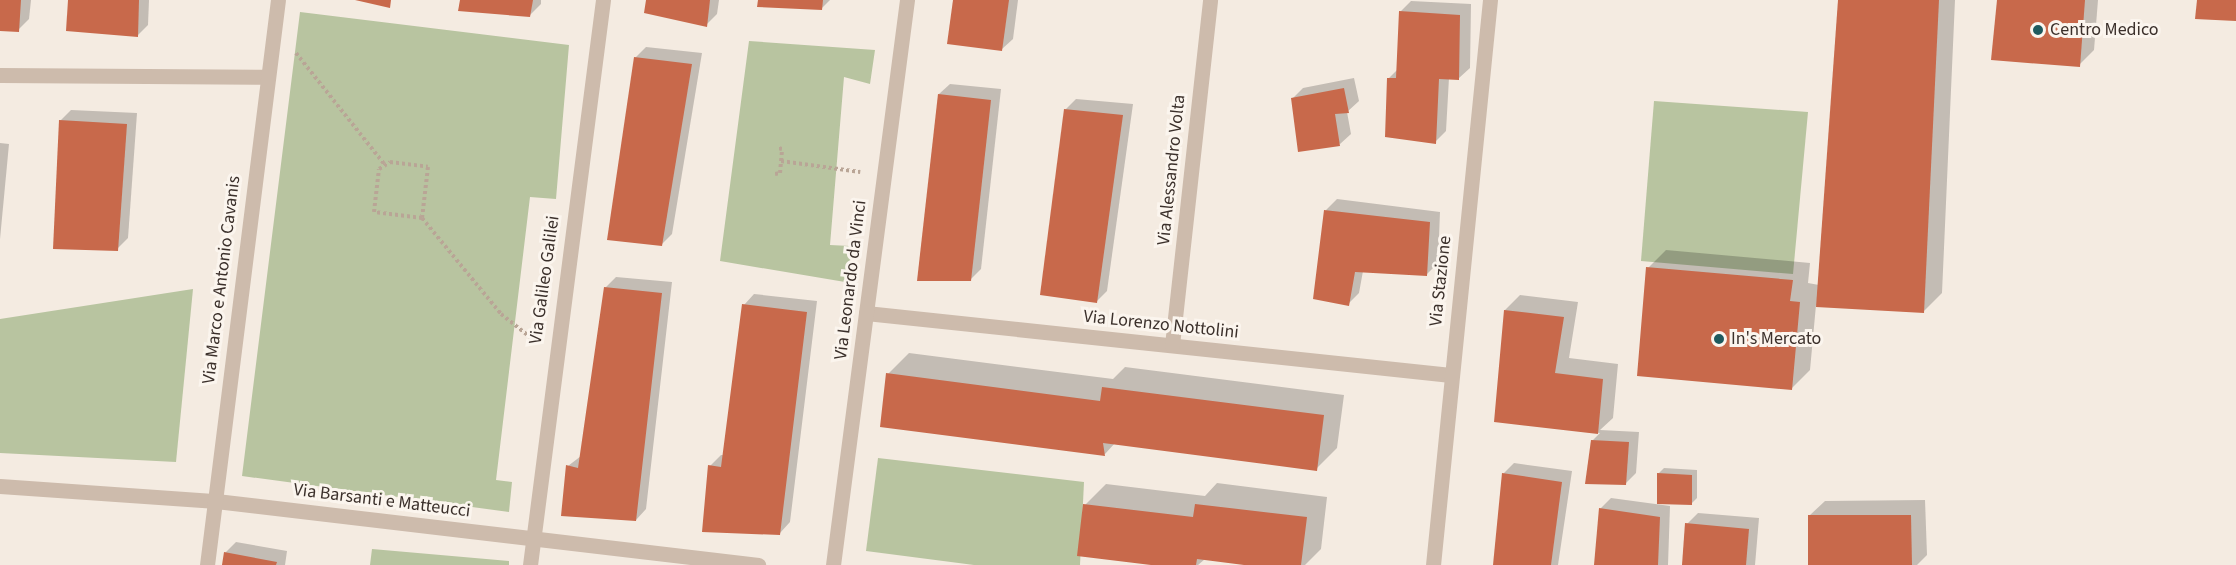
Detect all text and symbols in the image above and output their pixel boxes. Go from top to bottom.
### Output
place label: Centro Medico [2050,19,2159,41]
marker: Centro Medico [2031,23,2045,37]
street label: Via Alessandro Volta [1153,94,1191,246]
street label: Via Marco e Antonio Cavanis [199,175,245,385]
street label: Via Leonardo da Vinci [830,199,872,361]
street label: Via Galileo Galilei [525,214,565,346]
street label: Via Stazione [1426,235,1456,327]
street label: Via Lorenzo Nottolini [1082,306,1240,344]
place label: In's Mercato [1731,328,1821,350]
marker: In's Mercato [1712,332,1726,346]
street label: Via Barsanti e Matteucci [292,479,472,523]

